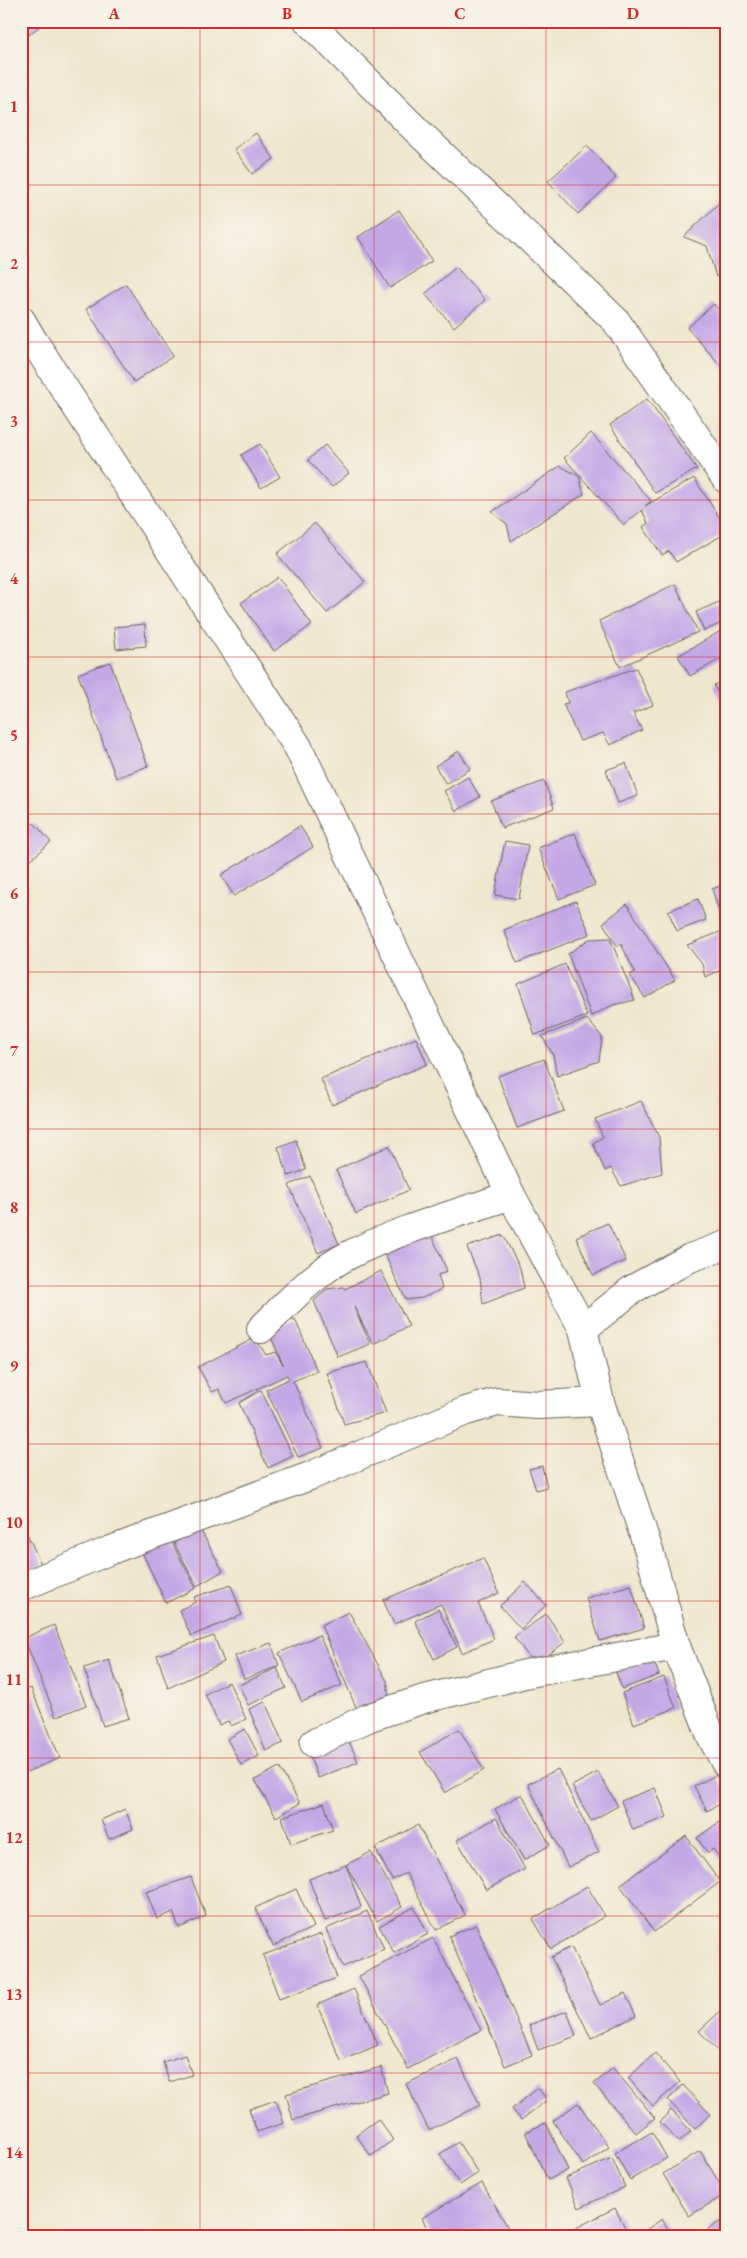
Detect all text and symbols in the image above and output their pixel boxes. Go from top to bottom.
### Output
text: A [107,3,120,24]
text: B [282,3,292,24]
text: C [454,3,466,24]
text: D [627,3,639,24]
text: 1 [10,96,18,117]
text: 2 [10,253,19,274]
text: 3 [10,411,18,432]
text: 4 [10,568,19,589]
text: 5 [10,725,18,746]
text: 6 [10,883,19,904]
text: 7 [10,1040,19,1061]
text: 8 [10,1197,18,1218]
text: 9 [10,1355,19,1376]
text: 10 [6,1512,23,1533]
text: 11 [6,1669,22,1690]
text: 12 [6,1827,23,1848]
text: 13 [6,1984,22,2005]
text: 14 [6,2142,23,2163]

